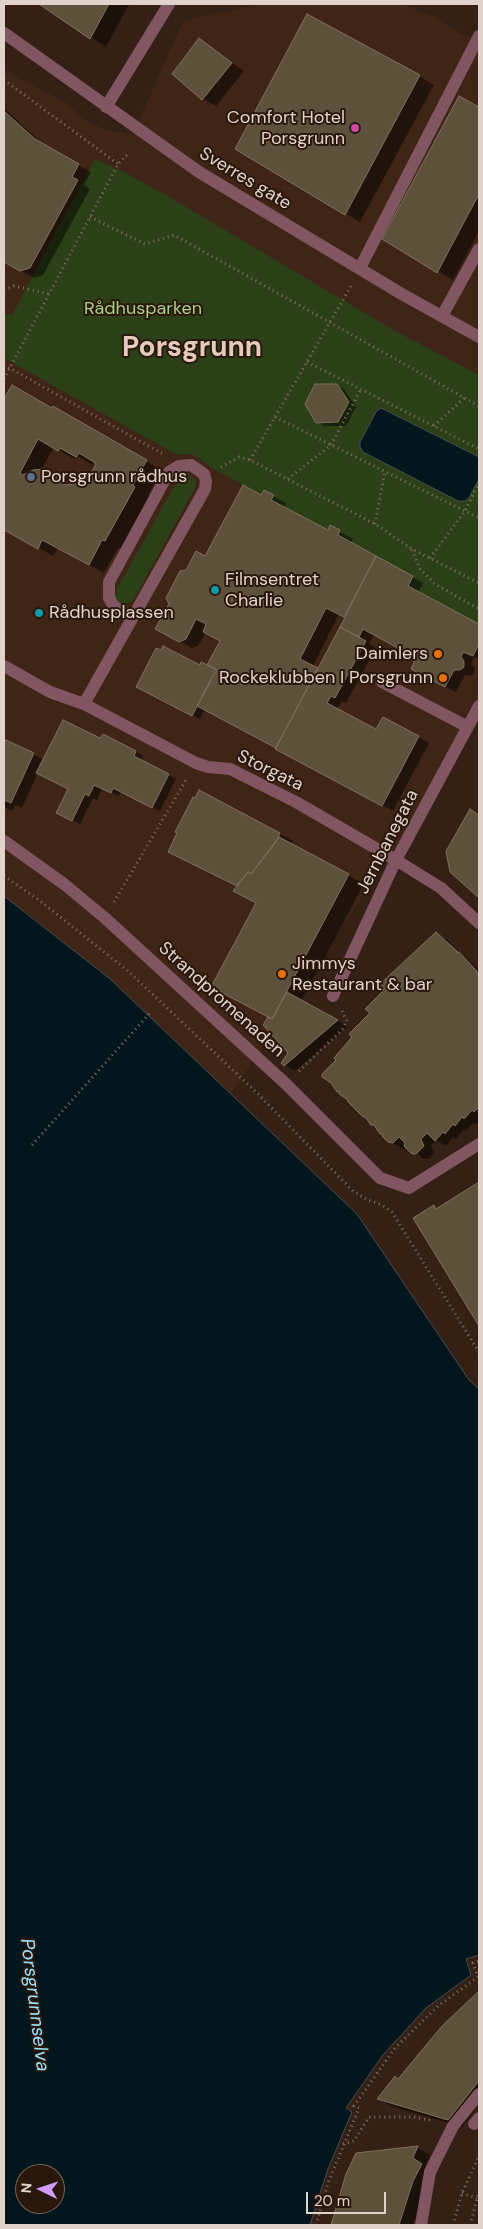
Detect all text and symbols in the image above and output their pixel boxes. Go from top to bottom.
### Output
place label: Comfort Hotel Porsgrunn [227,107,345,150]
marker: Comfort Hotel Porsgrunn [349,122,361,134]
street label: Sverres gate [195,143,295,215]
park label: Rådhusparken [84,298,202,320]
district label: Porsgrunn [122,332,262,366]
place label: Porsgrunn rådhus [41,466,187,488]
marker: Porsgrunn rådhus [25,471,37,483]
place label: Filmsentret Charlie [225,569,319,612]
marker: Filmsentret Charlie [209,584,221,596]
place label: Rådhusplassen [49,602,174,624]
marker: Rådhusplassen [33,607,45,619]
place label: Daimlers [356,643,428,665]
marker: Daimlers [432,648,444,660]
place label: Rockeklubben I Porsgrunn [219,667,433,689]
marker: Rockeklubben I Porsgrunn [437,672,449,684]
street label: Storgata [233,746,307,796]
street label: Jernbanegata [352,786,424,898]
street label: Strandpromenaden [154,938,288,1062]
place label: Jimmys Restaurant & bar [292,953,433,996]
marker: Jimmys Restaurant & bar [276,968,288,980]
water label: Porsgrunnselva [15,1937,53,2073]
north arrow [15,2164,65,2214]
text: N [17,2182,35,2194]
scale bar [308,2182,388,2214]
text: 20 m [314,2191,350,2211]

